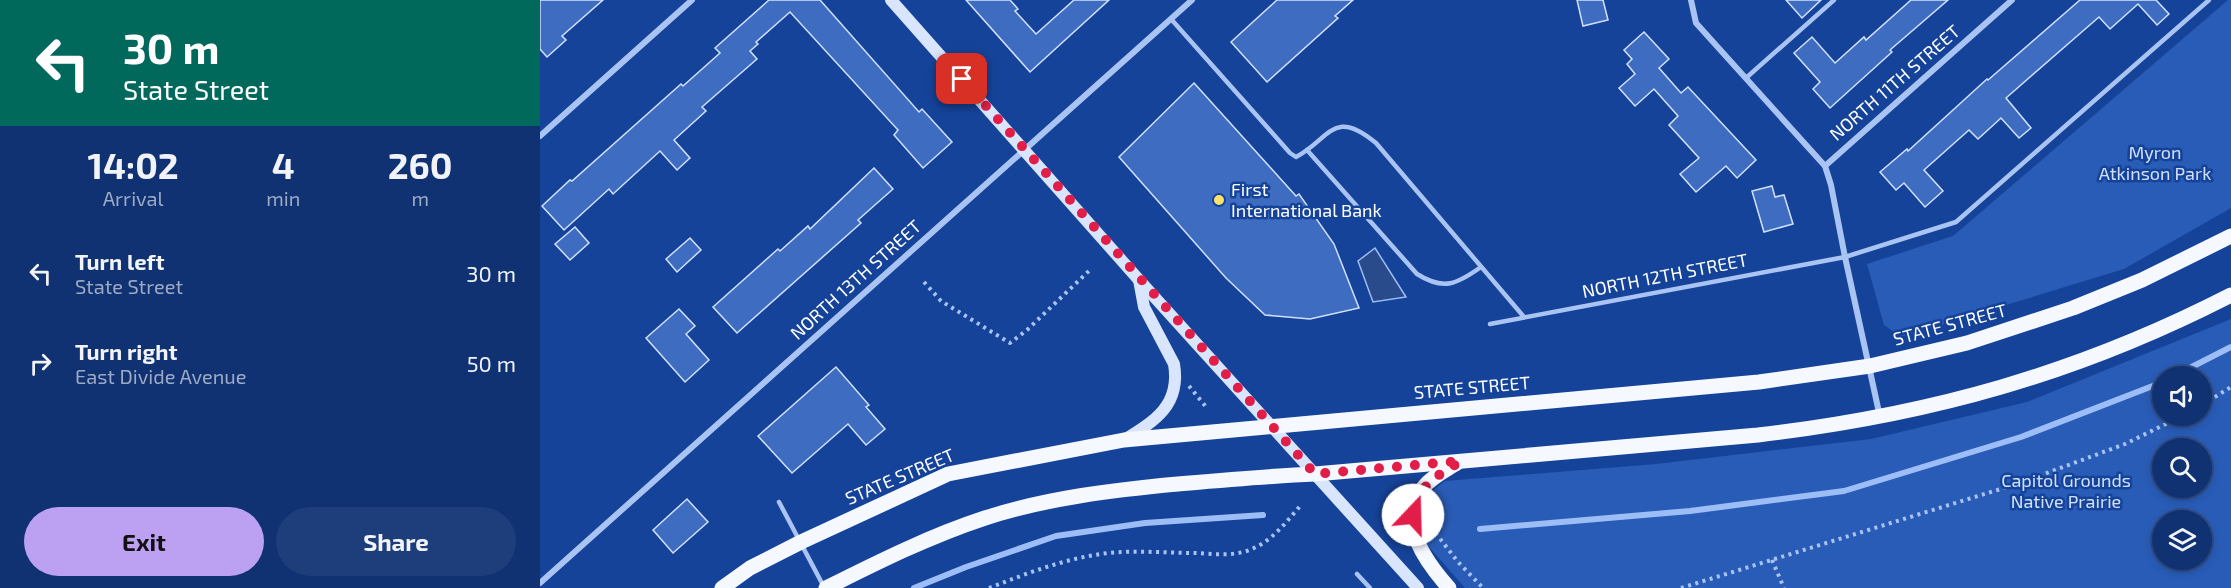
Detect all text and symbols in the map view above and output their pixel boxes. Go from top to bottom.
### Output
street label: NORTH 11TH STREET [1825,19,1964,145]
text: 30 m [123,22,219,72]
icon: left [24,24,102,102]
pin [936,53,987,104]
icon: arrive [945,62,978,95]
text: State Street [123,73,269,105]
park label: Myron Atkinson Park [2099,141,2211,184]
text: 14:02 [87,143,179,186]
text: 4 [272,143,295,186]
text: 260 [388,143,453,186]
place label: First International Bank [1231,178,1382,221]
text: Arrival [103,186,164,210]
text: min [266,186,300,210]
text: m [411,186,429,210]
marker: First International Bank [1212,193,1226,207]
street label: NORTH 13TH STREET [786,214,926,344]
text: Turn left [75,248,164,274]
street label: NORTH 12TH STREET [1580,248,1750,302]
icon: left [24,257,57,290]
text: 30 m [466,260,516,286]
text: State Street [75,274,183,298]
street label: STATE STREET [1891,298,2009,350]
text: Turn right [75,338,177,364]
icon: right [24,347,57,380]
text: 50 m [467,350,516,376]
text: East Divide Avenue [75,364,246,388]
map controls [2152,366,2212,570]
button: sound [2152,366,2212,426]
street label: STATE STREET [1413,371,1531,403]
button: search [2152,438,2212,498]
street label: STATE STREET [842,443,958,509]
park label: Capitol Grounds Native Prairie [2001,469,2131,512]
position arrow [1381,483,1445,547]
button: Exit [24,507,264,576]
button: Share [276,507,516,576]
button: layers [2152,510,2212,570]

